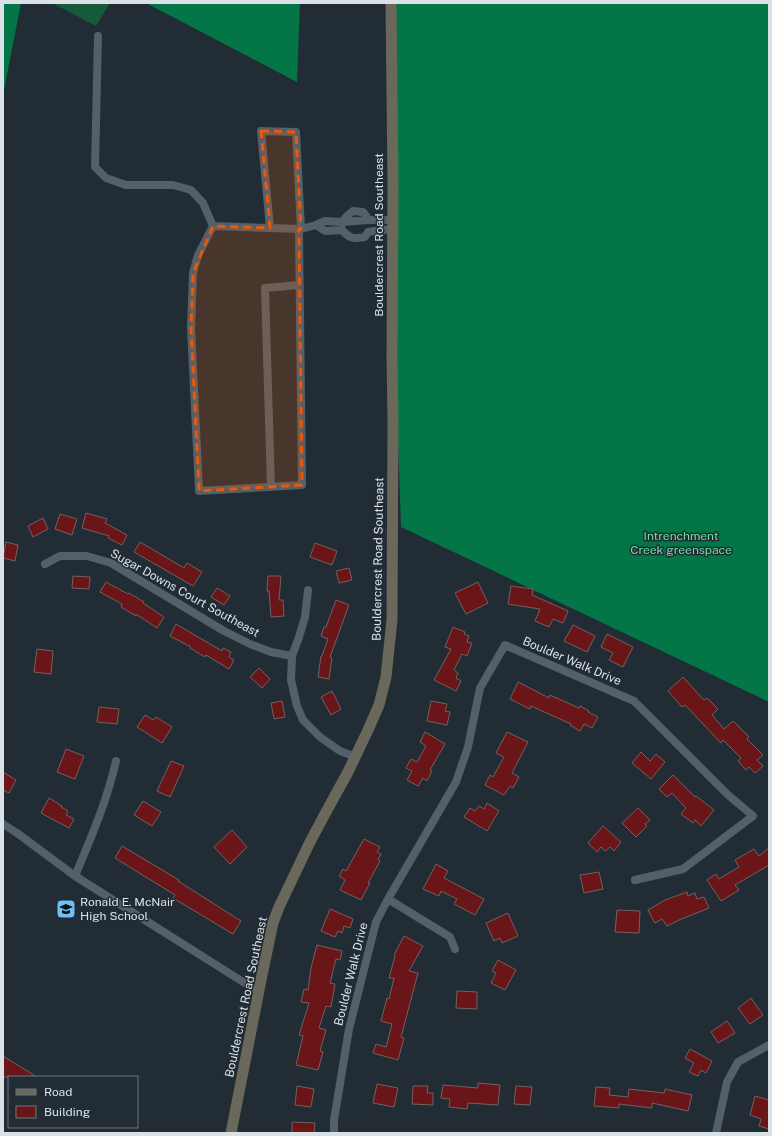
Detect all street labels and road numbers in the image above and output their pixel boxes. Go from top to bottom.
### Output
street label: Bouldercrest Road Southeast [372,153,386,317]
street label: Bouldercrest Road Southeast [370,477,386,641]
street label: Sugar Downs Court Southeast [108,546,262,640]
street label: Boulder Walk Drive [520,634,624,688]
street label: Bouldercrest Road Southeast [222,915,270,1079]
street label: Boulder Walk Drive [331,921,371,1027]

